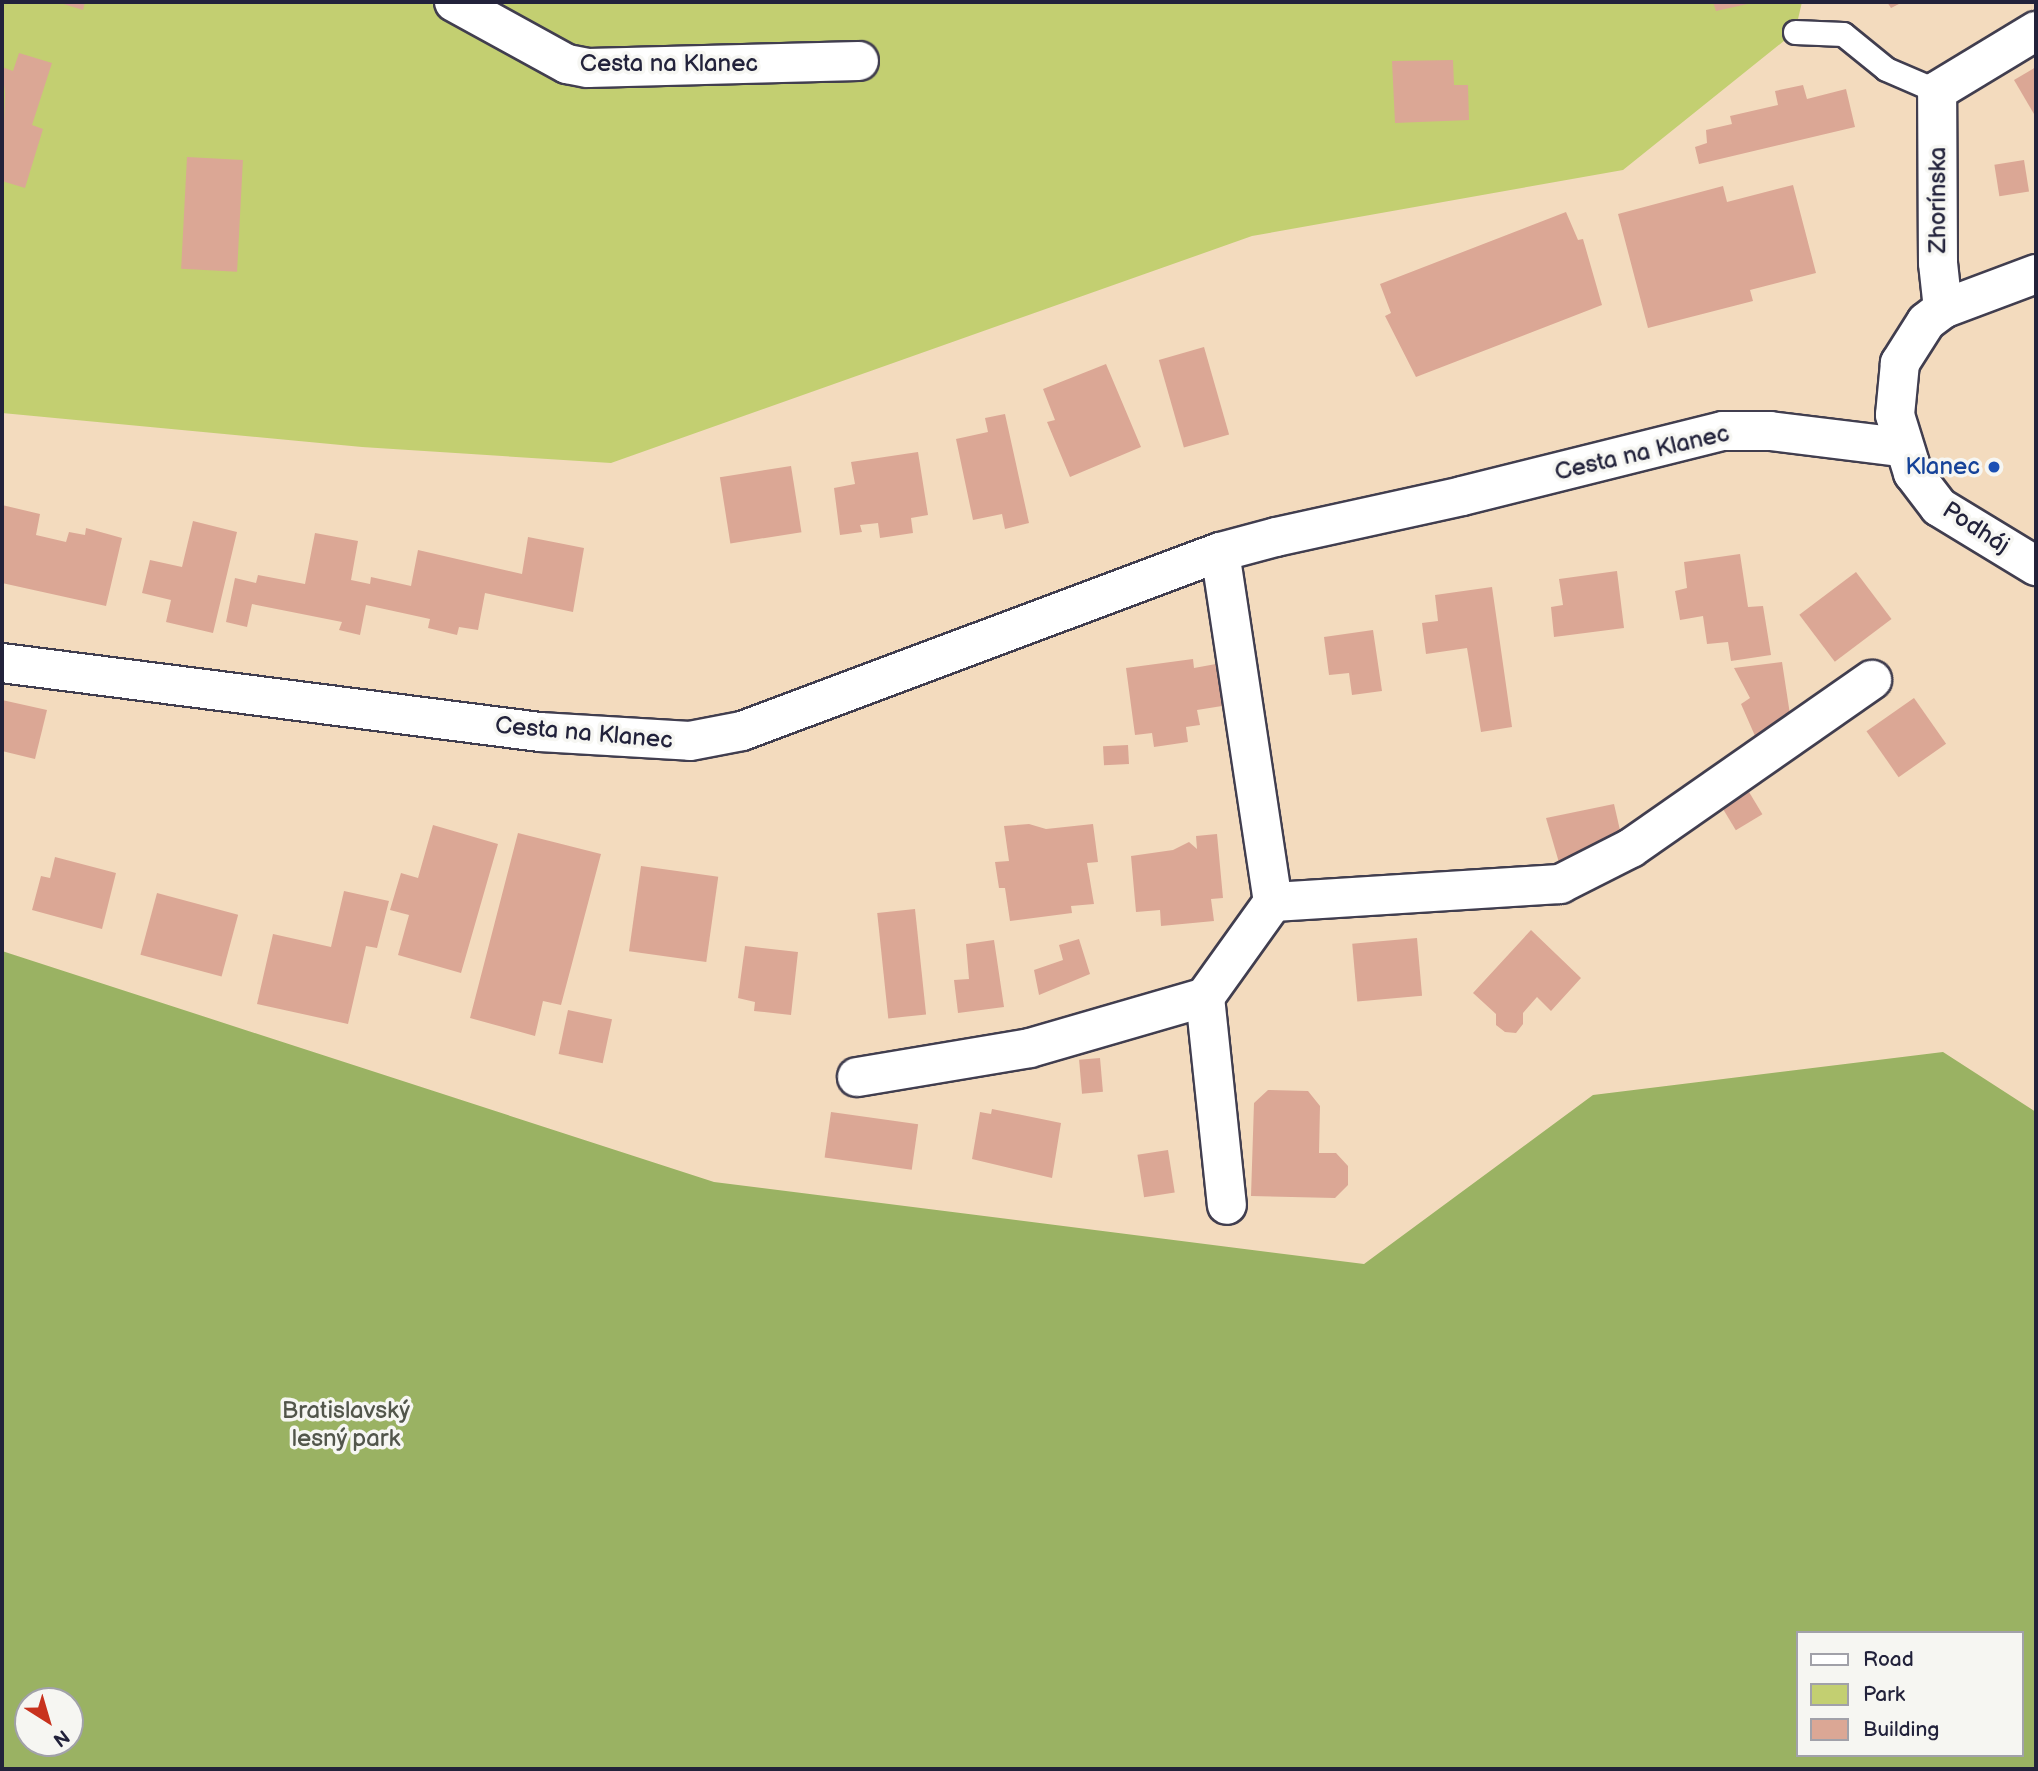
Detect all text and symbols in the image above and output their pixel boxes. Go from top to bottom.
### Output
street label: Cesta na Klanec [580,50,758,78]
street label: Zhorínska [1924,147,1952,253]
street label: Cesta na Klanec [1552,419,1732,487]
place label: Klanec [1905,453,1980,481]
marker: Klanec [1986,459,2002,475]
street label: Podháj [1937,496,2015,560]
street label: Cesta na Klanec [494,711,674,755]
park label: Bratislavský lesný park [282,1397,410,1453]
legend [1797,1631,2024,1757]
text: Road [1863,1647,1914,1672]
text: Park [1863,1682,1905,1707]
north arrow [14,1687,84,1757]
text: Building [1863,1717,1939,1742]
text: N [48,1724,73,1751]

